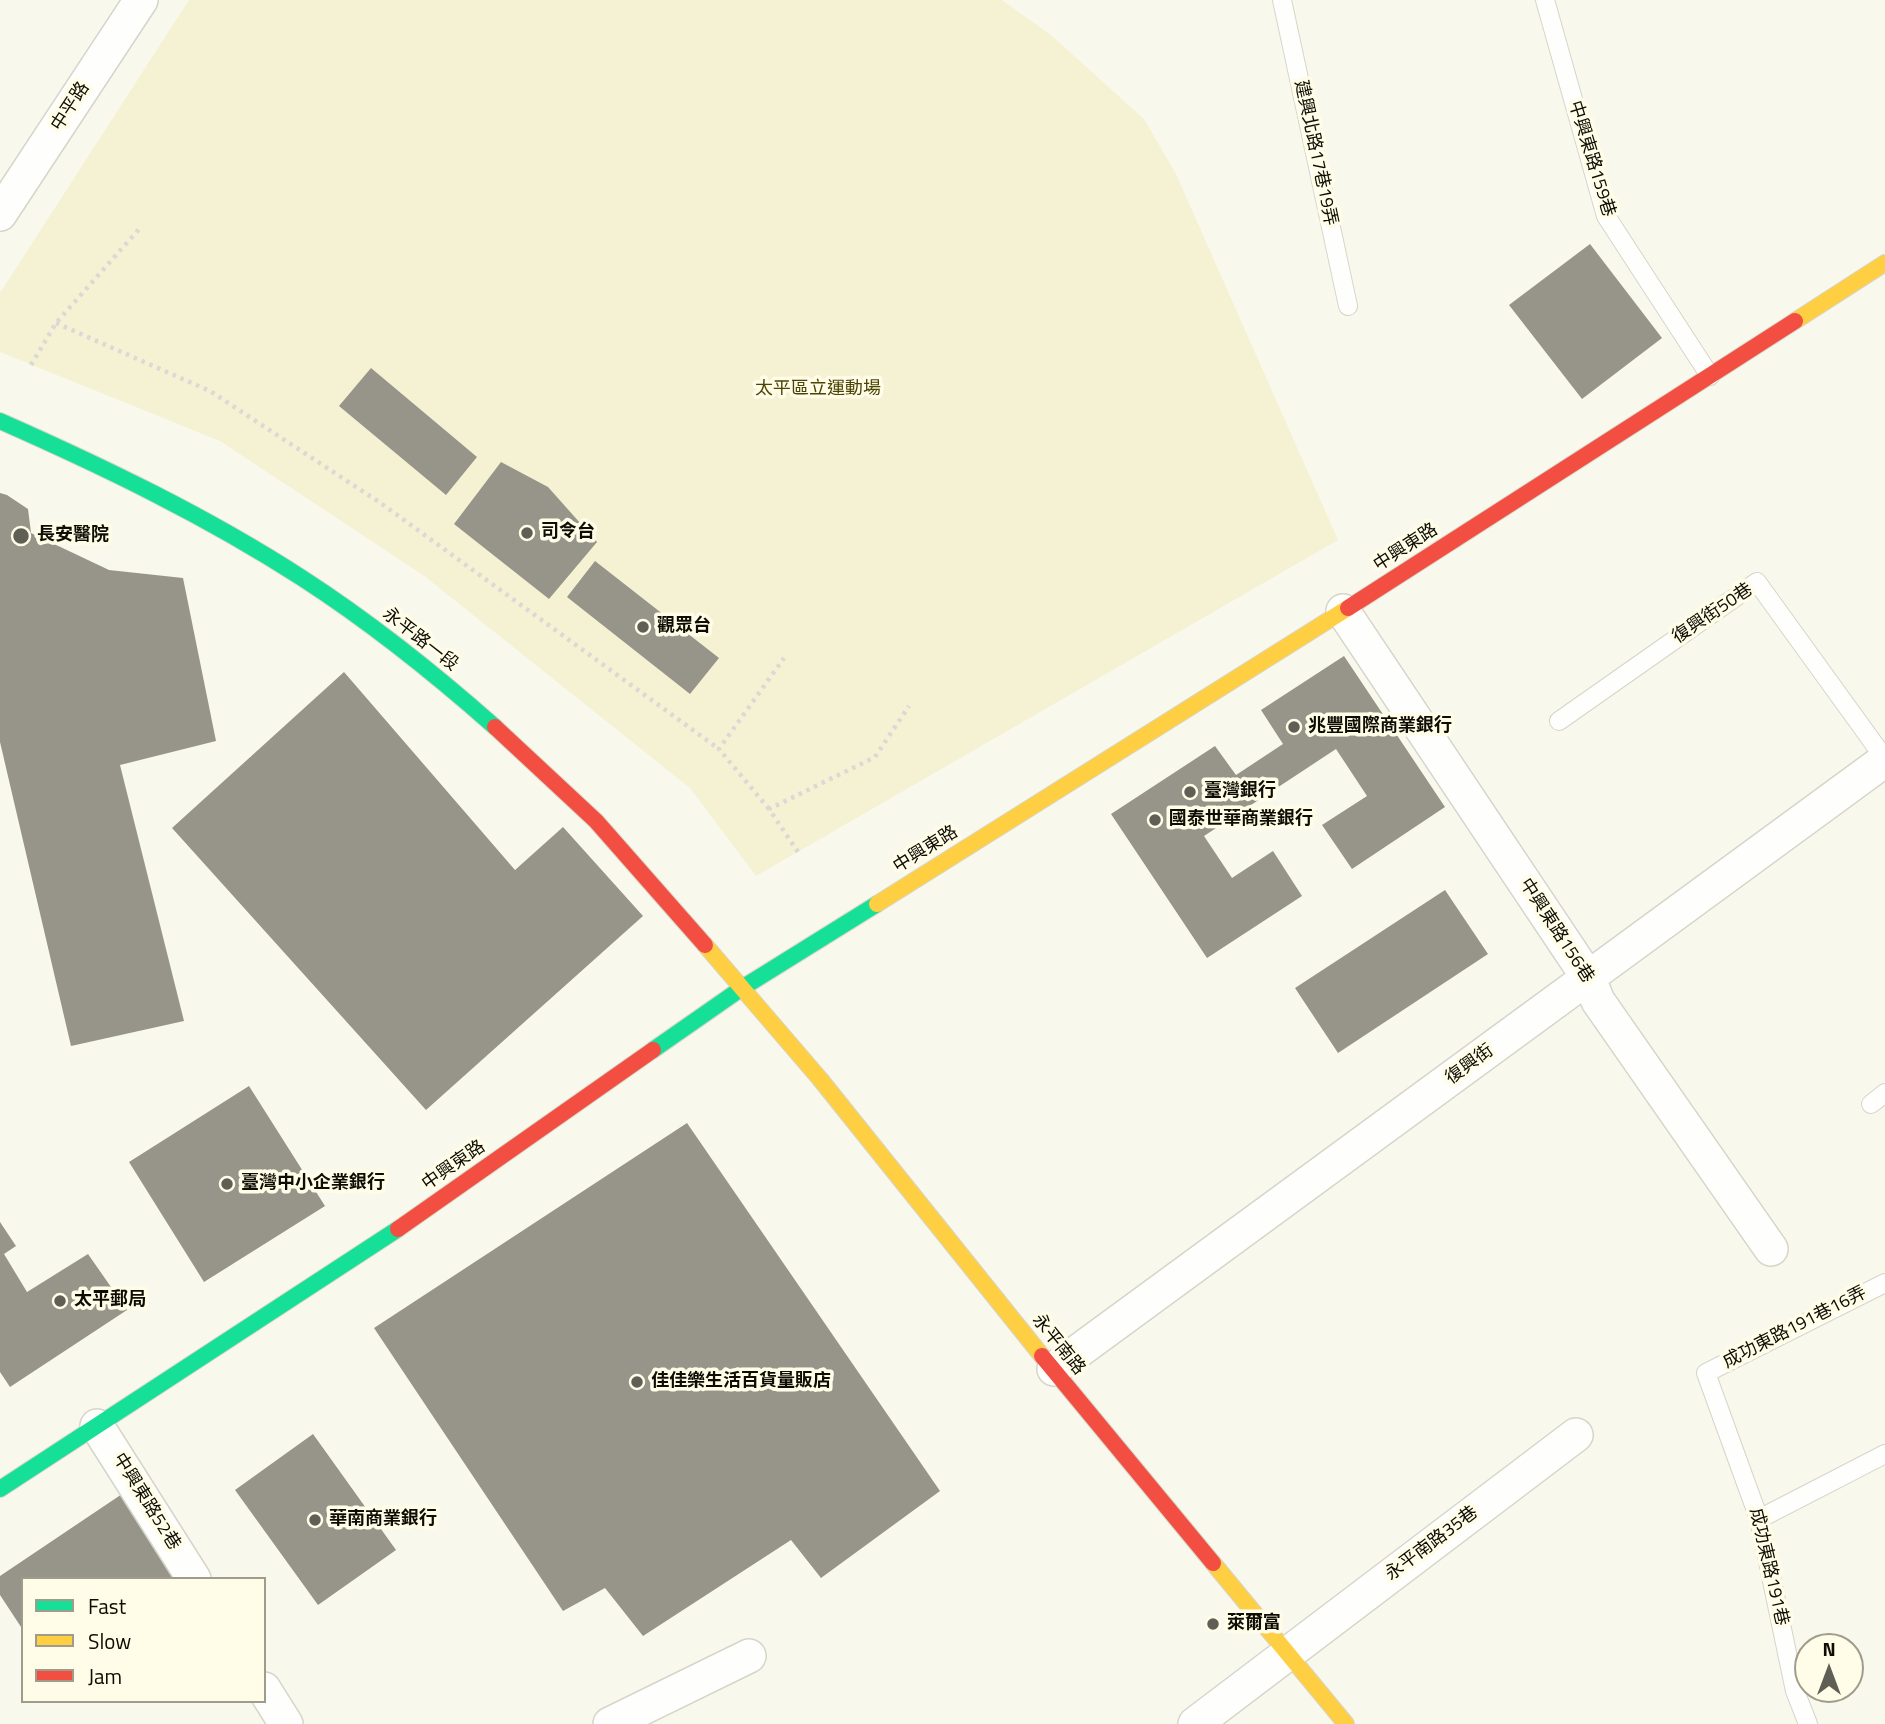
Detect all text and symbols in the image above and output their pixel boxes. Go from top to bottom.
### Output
street label: 中平路 [47,78,95,136]
street label: 建興北路17巷19弄 [1289,78,1341,228]
street label: 中興東路159巷 [1563,98,1619,220]
park label: 太平區立運動場 [755,379,881,401]
street label: 中興東路 [1370,519,1442,577]
place label: 司令台 [541,522,595,544]
place label: 長安醫院 [37,525,109,547]
marker: 司令台 [519,525,535,541]
marker: 長安醫院 [11,526,31,546]
street label: 復興街50巷 [1669,579,1757,649]
street label: 永平路一段 [378,604,462,676]
place label: 觀眾台 [657,616,711,638]
marker: 觀眾台 [635,619,651,635]
place label: 兆豐國際商業銀行 [1308,716,1452,738]
marker: 兆豐國際商業銀行 [1286,719,1302,735]
place label: 臺灣銀行 [1204,781,1276,803]
marker: 臺灣銀行 [1182,784,1198,800]
place label: 國泰世華商業銀行 [1169,809,1313,831]
marker: 國泰世華商業銀行 [1147,812,1163,828]
street label: 中興東路 [890,822,962,878]
street label: 中興東路156巷 [1514,875,1598,987]
street label: 復興街 [1442,1040,1498,1090]
street label: 中興東路 [418,1137,490,1195]
place label: 臺灣中小企業銀行 [241,1173,385,1195]
marker: 臺灣中小企業銀行 [219,1176,235,1192]
street label: 成功東路191巷16弄 [1720,1282,1870,1374]
place label: 太平郵局 [74,1290,146,1312]
marker: 太平郵局 [52,1293,68,1309]
street label: 永平南路 [1027,1310,1089,1380]
place label: 佳佳樂生活百貨量販店 [651,1371,831,1393]
marker: 佳佳樂生活百貨量販店 [629,1374,645,1390]
street label: 中興東路52巷 [108,1450,184,1554]
street label: 永平南路35巷 [1382,1502,1482,1586]
street label: 成功東路191巷 [1744,1506,1792,1628]
place label: 華南商業銀行 [329,1509,437,1531]
marker: 華南商業銀行 [307,1512,323,1528]
legend [21,1577,266,1703]
text: Fast [88,1590,126,1622]
place label: 萊爾富 [1227,1613,1281,1635]
marker: 萊爾富 [1205,1616,1221,1632]
text: Slow [88,1625,131,1657]
north arrow [1794,1633,1864,1703]
text: N [1822,1634,1836,1663]
text: Jam [88,1660,122,1692]

